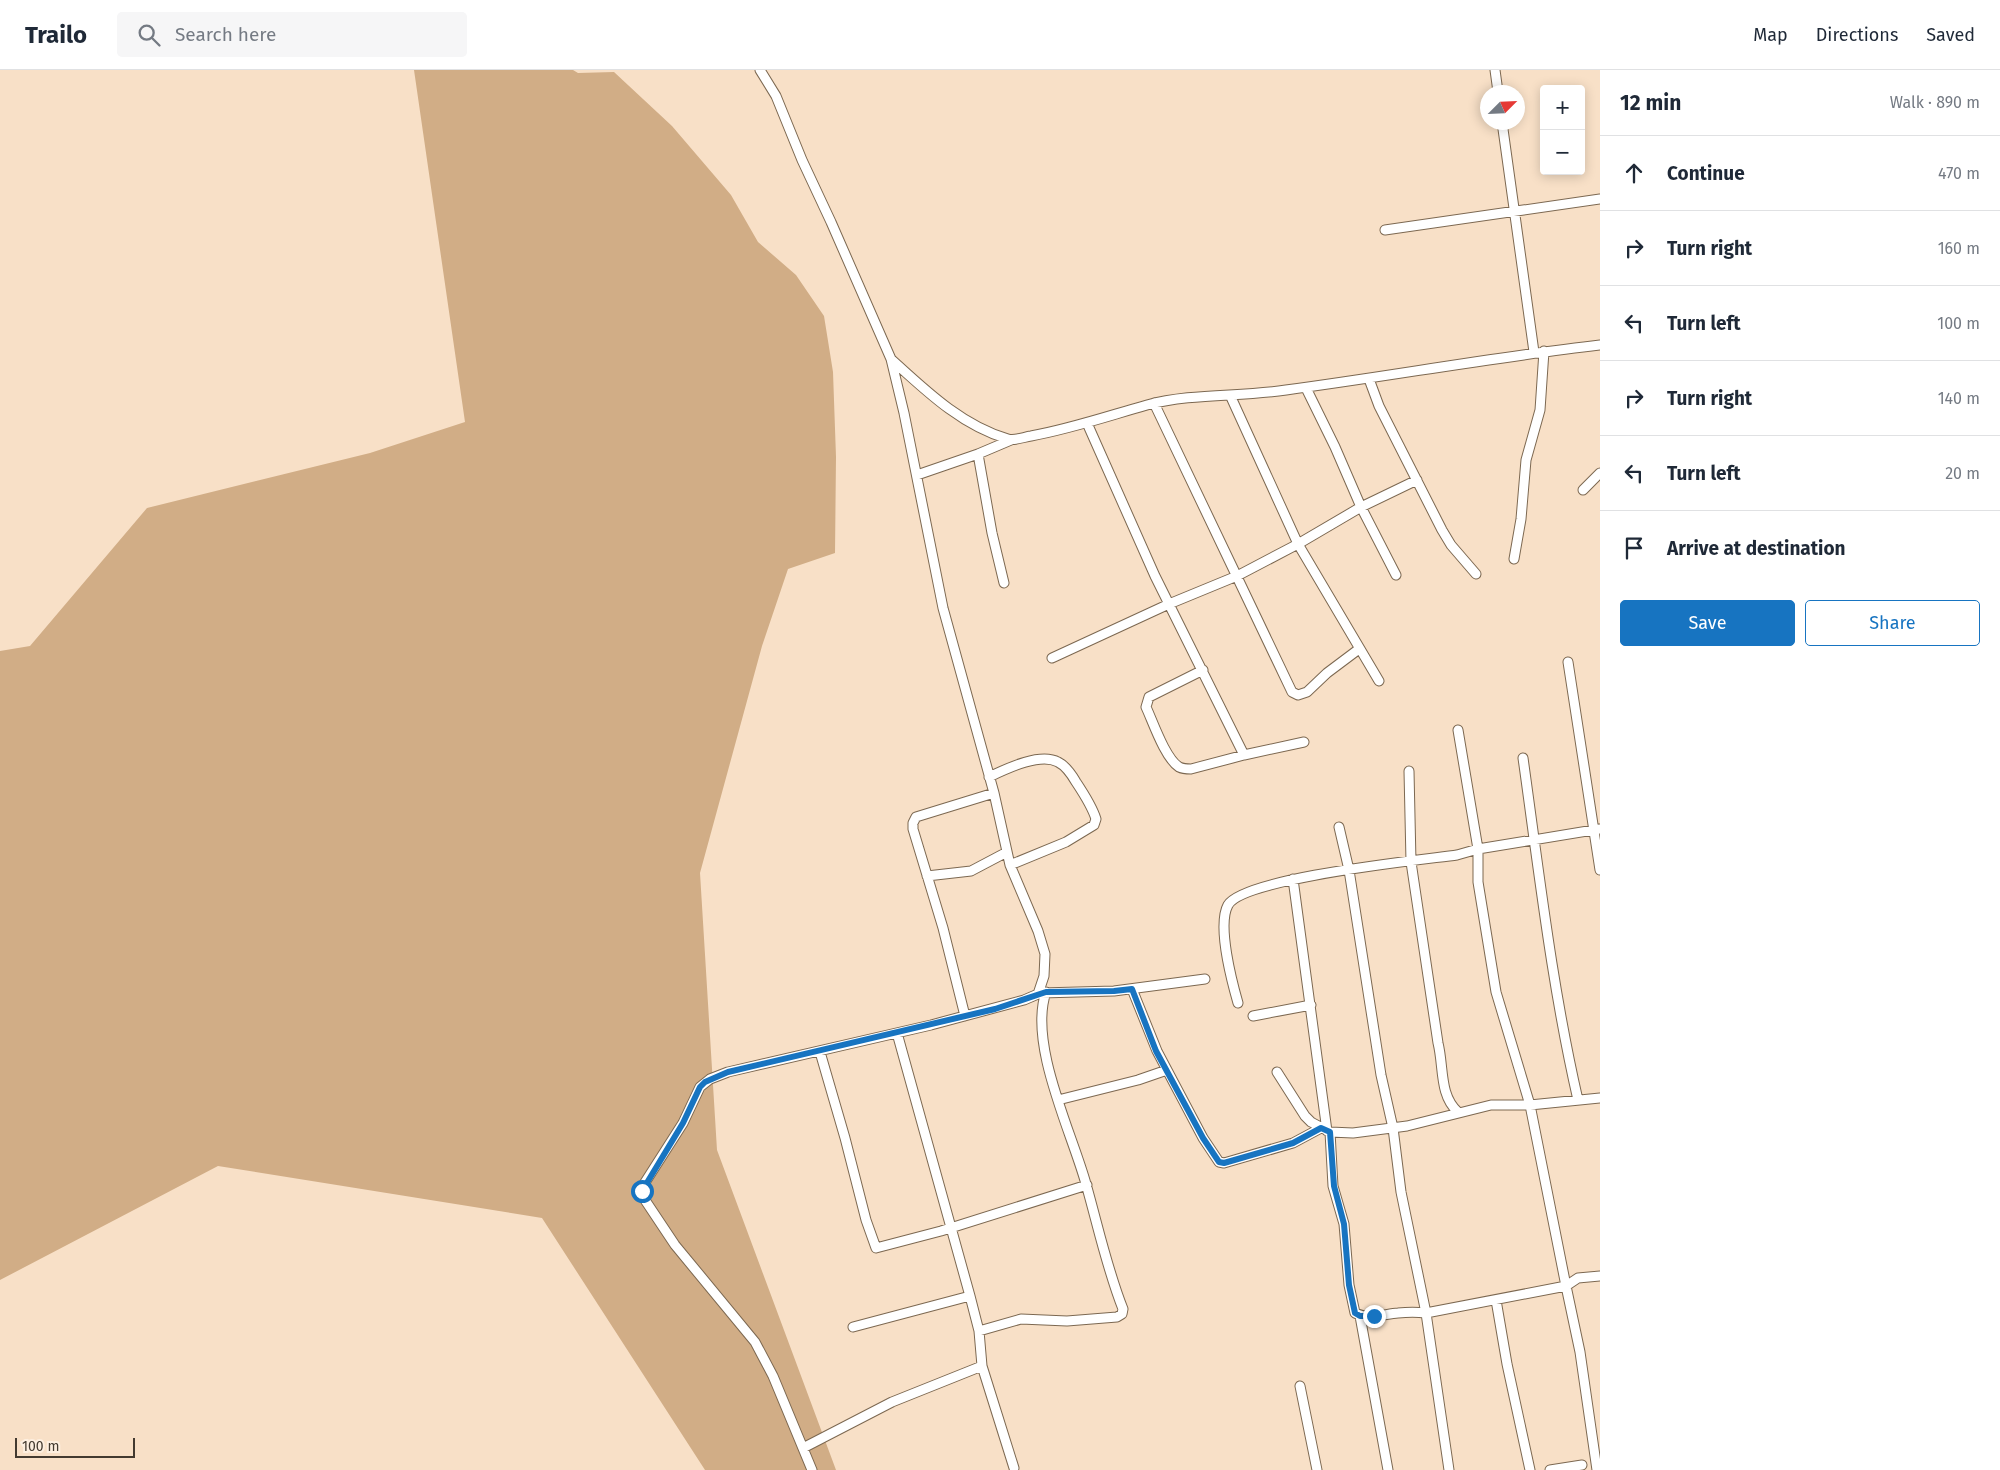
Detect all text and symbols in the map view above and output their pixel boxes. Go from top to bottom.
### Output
search box [117,12,467,57]
text: Trailo [25,21,87,49]
icon: search [135,21,163,49]
text: Search here [175,23,276,46]
text: Map [1753,24,1788,46]
text: Directions [1816,24,1898,46]
text: Saved [1926,24,1975,46]
north arrow [1480,85,1525,130]
map controls [1540,85,1585,175]
button: + [1540,85,1585,130]
text: 12 min [1620,90,1681,116]
text: Walk · 890 m [1890,93,1980,112]
button: − [1540,130,1585,175]
icon: ahead [1620,159,1648,187]
text: Continue [1667,162,1745,185]
text: 470 m [1938,164,1980,183]
icon: right [1620,234,1648,262]
text: Turn right [1667,237,1752,260]
text: 160 m [1938,239,1980,258]
icon: left [1620,309,1648,337]
text: Turn left [1667,312,1741,335]
text: 100 m [1937,314,1980,333]
icon: right [1620,384,1648,412]
text: Turn right [1667,387,1752,410]
text: 140 m [1938,389,1980,408]
icon: left [1620,459,1648,487]
text: Turn left [1667,462,1741,485]
text: 20 m [1945,464,1980,483]
icon: arrive [1620,534,1648,562]
text: Arrive at destination [1667,537,1846,560]
button: Save [1620,600,1795,646]
button: Share [1805,600,1980,646]
route start [631,1180,654,1203]
route end [1363,1305,1386,1328]
scale bar [15,1435,135,1458]
text: 100 m [22,1438,59,1455]

